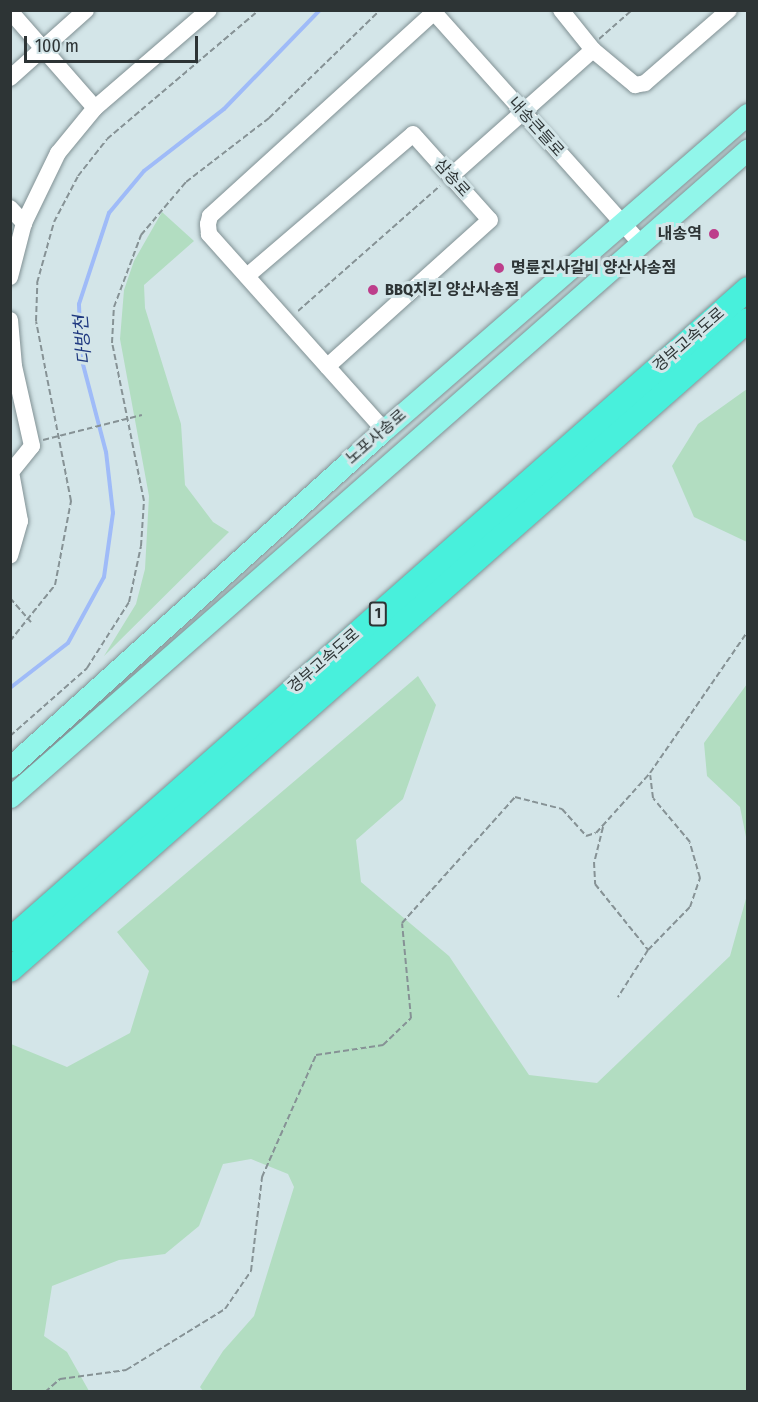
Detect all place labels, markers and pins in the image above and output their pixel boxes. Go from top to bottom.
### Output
place label: 내송역 [658,224,702,244]
marker: 내송역 [707,227,721,241]
place label: 명륜진사갈비 양산사송점 [511,258,676,278]
marker: 명륜진사갈비 양산사송점 [492,261,506,275]
place label: BBQ치킨 양산사송점 [385,280,519,300]
marker: BBQ치킨 양산사송점 [366,283,380,297]

